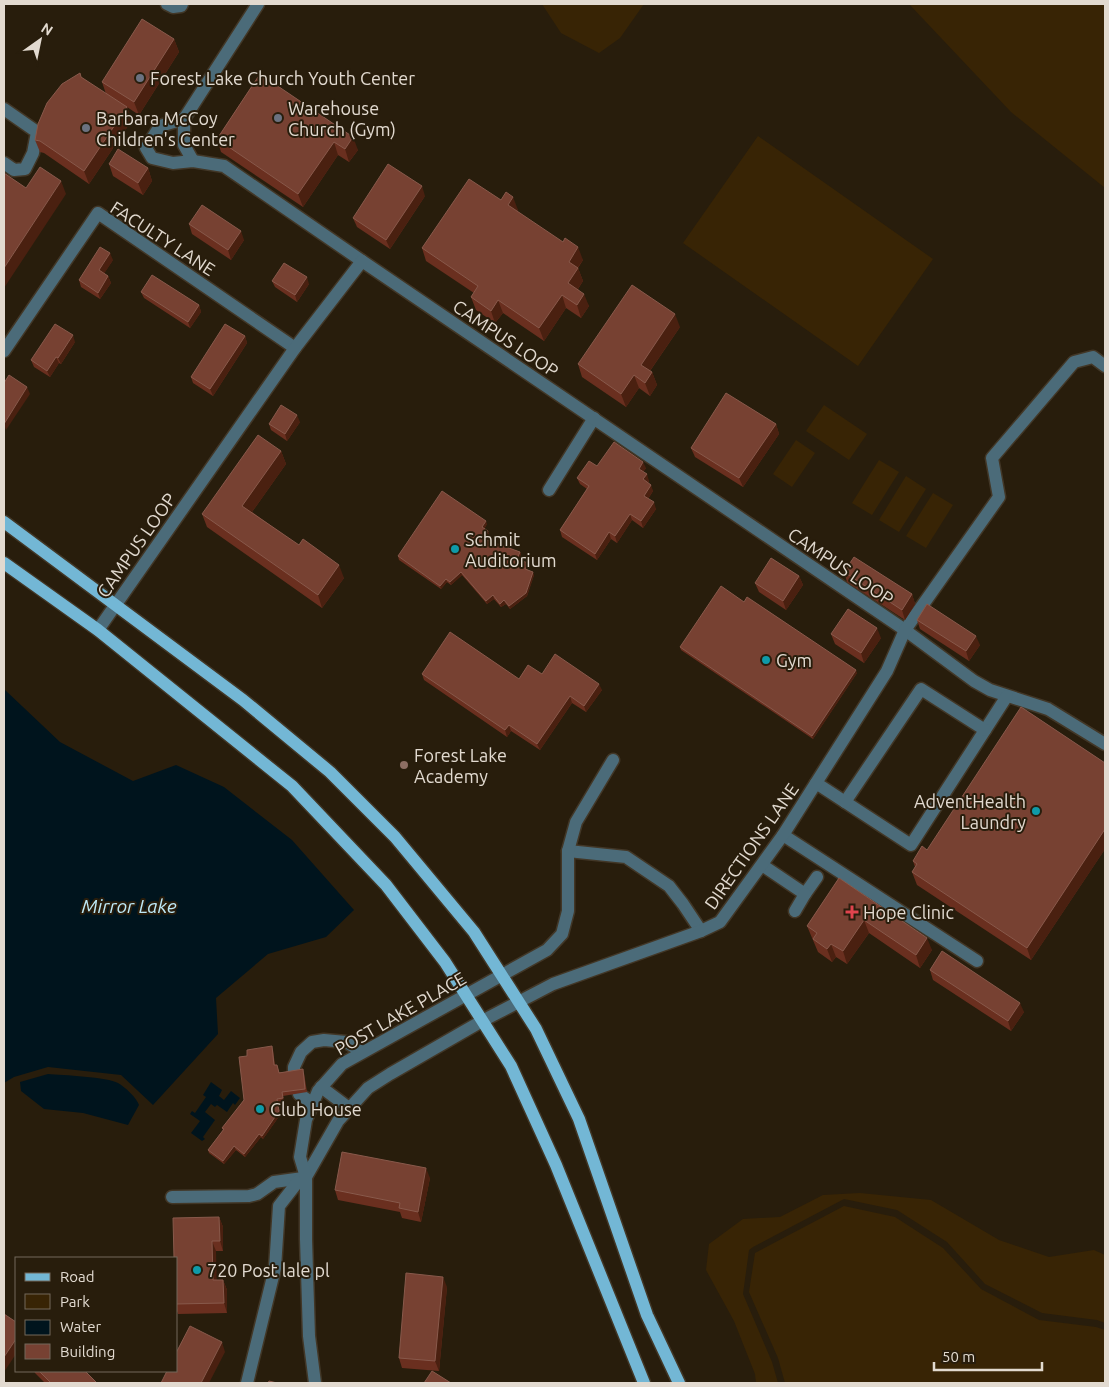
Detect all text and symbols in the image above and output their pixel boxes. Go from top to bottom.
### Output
north arrow [15,15,65,65]
text: N [38,20,56,39]
place label: Forest Lake Church Youth Center [150,68,415,88]
marker: Forest Lake Church Youth Center [134,72,146,84]
place label: Warehouse Church (Gym) [288,98,396,140]
place label: Barbara McCoy Children's Center [96,108,235,149]
marker: Warehouse Church (Gym) [272,112,284,124]
marker: Barbara McCoy Children's Center [80,122,92,134]
street label: FACULTY LANE [107,197,219,279]
street label: CAMPUS LOOP [450,295,563,381]
street label: CAMPUS LOOP [93,489,180,601]
street label: CAMPUS LOOP [785,523,898,609]
place label: Schmit Auditorium [465,529,556,570]
marker: Schmit Auditorium [449,543,461,555]
place label: Gym [776,650,812,670]
marker: Gym [760,654,772,666]
place label: Forest Lake Academy [414,745,507,786]
marker: Forest Lake Academy [398,759,410,771]
street label: DIRECTIONS LANE [700,779,802,913]
place label: AdventHealth Laundry [914,791,1026,832]
marker: AdventHealth Laundry [1030,805,1042,817]
water label: Mirror Lake [81,895,177,917]
place label: Hope Clinic [863,902,954,922]
marker: Hope Clinic [845,905,859,919]
street label: POST LAKE PLACE [331,967,469,1059]
place label: Club House [270,1099,362,1119]
marker: Club House [254,1103,266,1115]
legend [15,1257,178,1372]
place label: 720 Post lale pl [207,1260,330,1280]
marker: 720 Post lale pl [191,1264,203,1276]
text: Road [60,1268,95,1285]
text: Park [60,1293,90,1310]
text: Water [60,1318,101,1335]
scale bar [934,1340,1042,1372]
text: Building [60,1343,115,1360]
text: 50 m [942,1348,975,1365]

